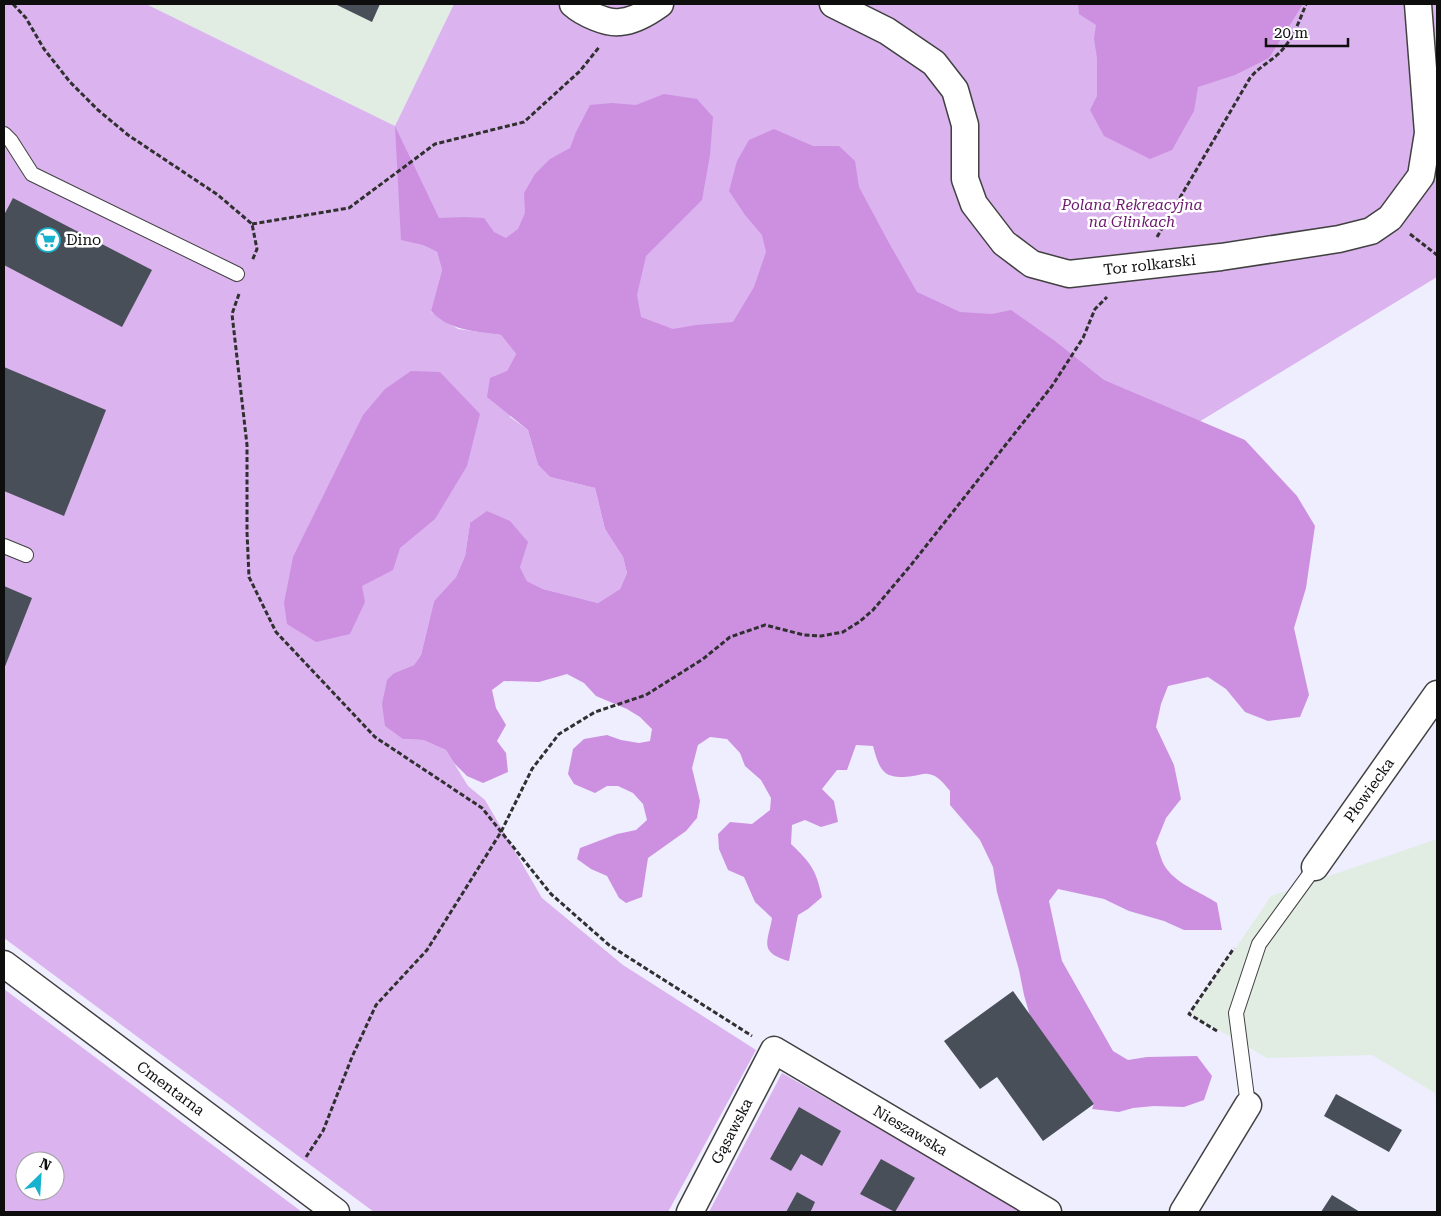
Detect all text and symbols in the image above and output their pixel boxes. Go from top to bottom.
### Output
scale bar [1266,15,1348,47]
text: 20 m [1274,24,1309,42]
park label: Polana Rekreacyjna na Glinkach [1060,196,1203,231]
supermarket icon: Dino [35,227,61,253]
place label: Dino [66,231,101,249]
street label: Tor rolkarski [1102,251,1197,279]
street label: Płowiecka [1340,755,1398,826]
street label: Cmentarna [133,1057,208,1120]
street label: Gąsawska [707,1095,756,1167]
street label: Nieszawska [870,1102,951,1160]
north arrow [15,1151,65,1201]
text: N [37,1155,54,1174]

